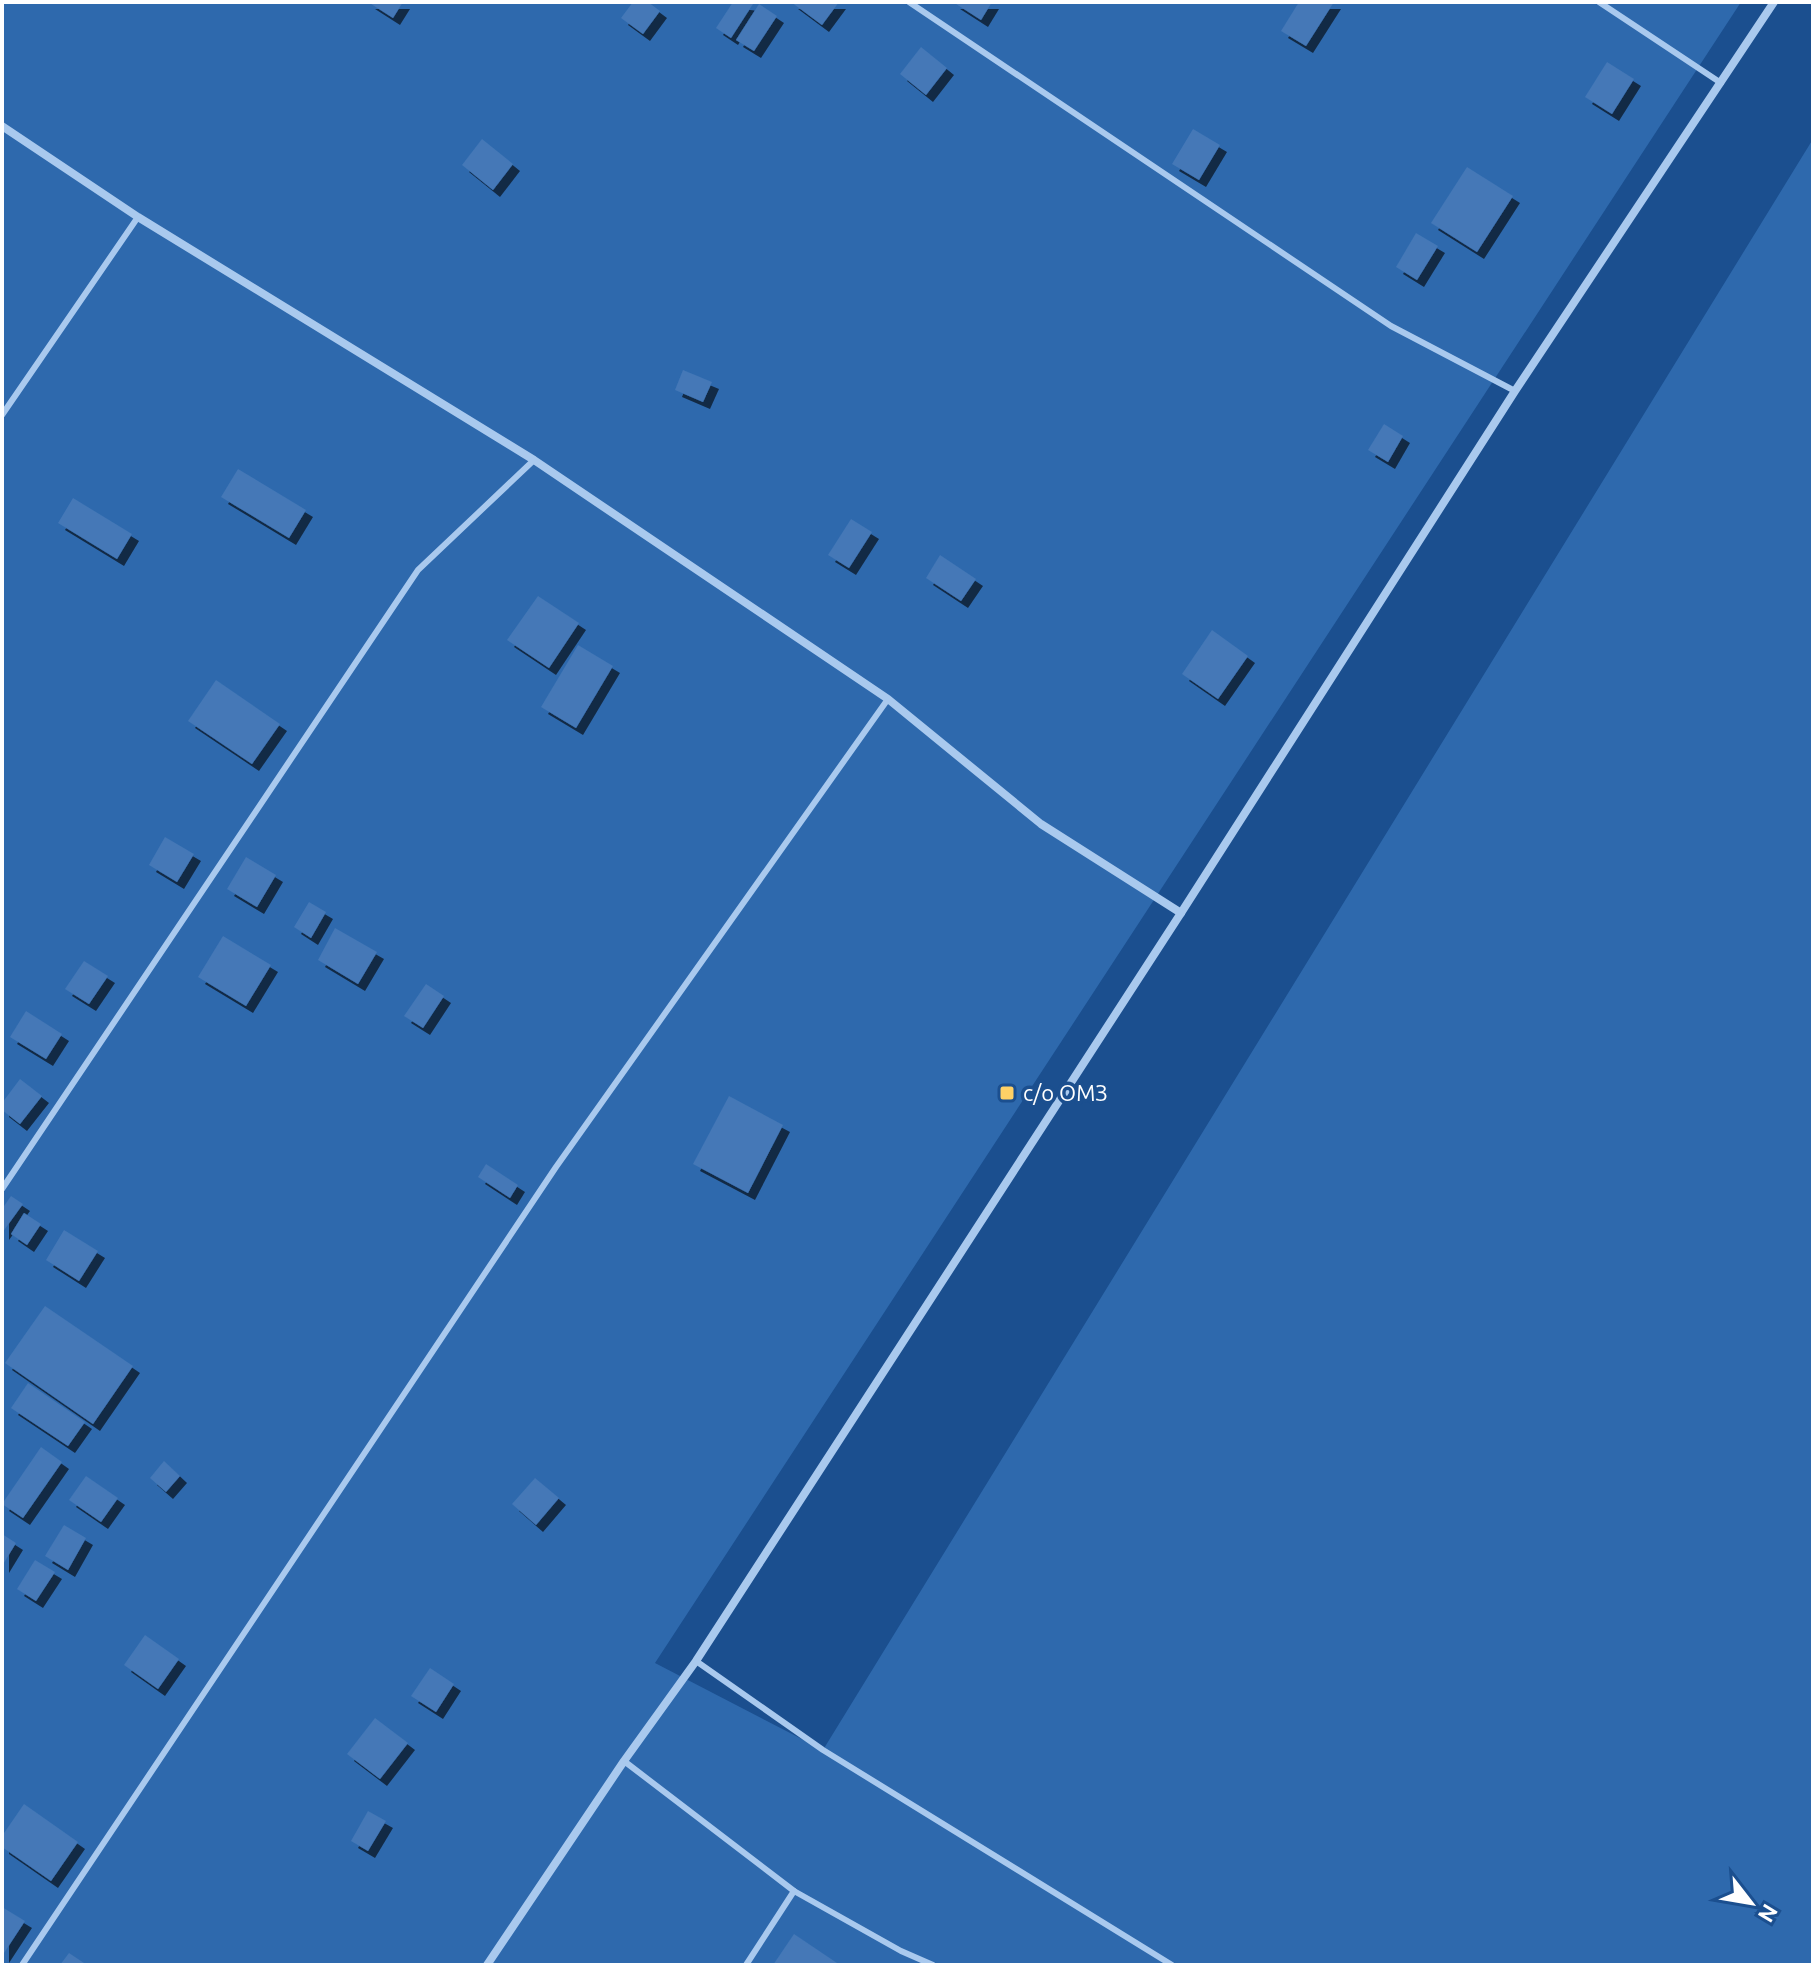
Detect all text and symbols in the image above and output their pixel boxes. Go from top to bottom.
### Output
place label: с/о ОМЗ [1023,1080,1108,1105]
marker: с/о ОМЗ [998,1084,1016,1102]
north arrow [1711,1863,1791,1943]
text: N [1754,1900,1784,1927]

